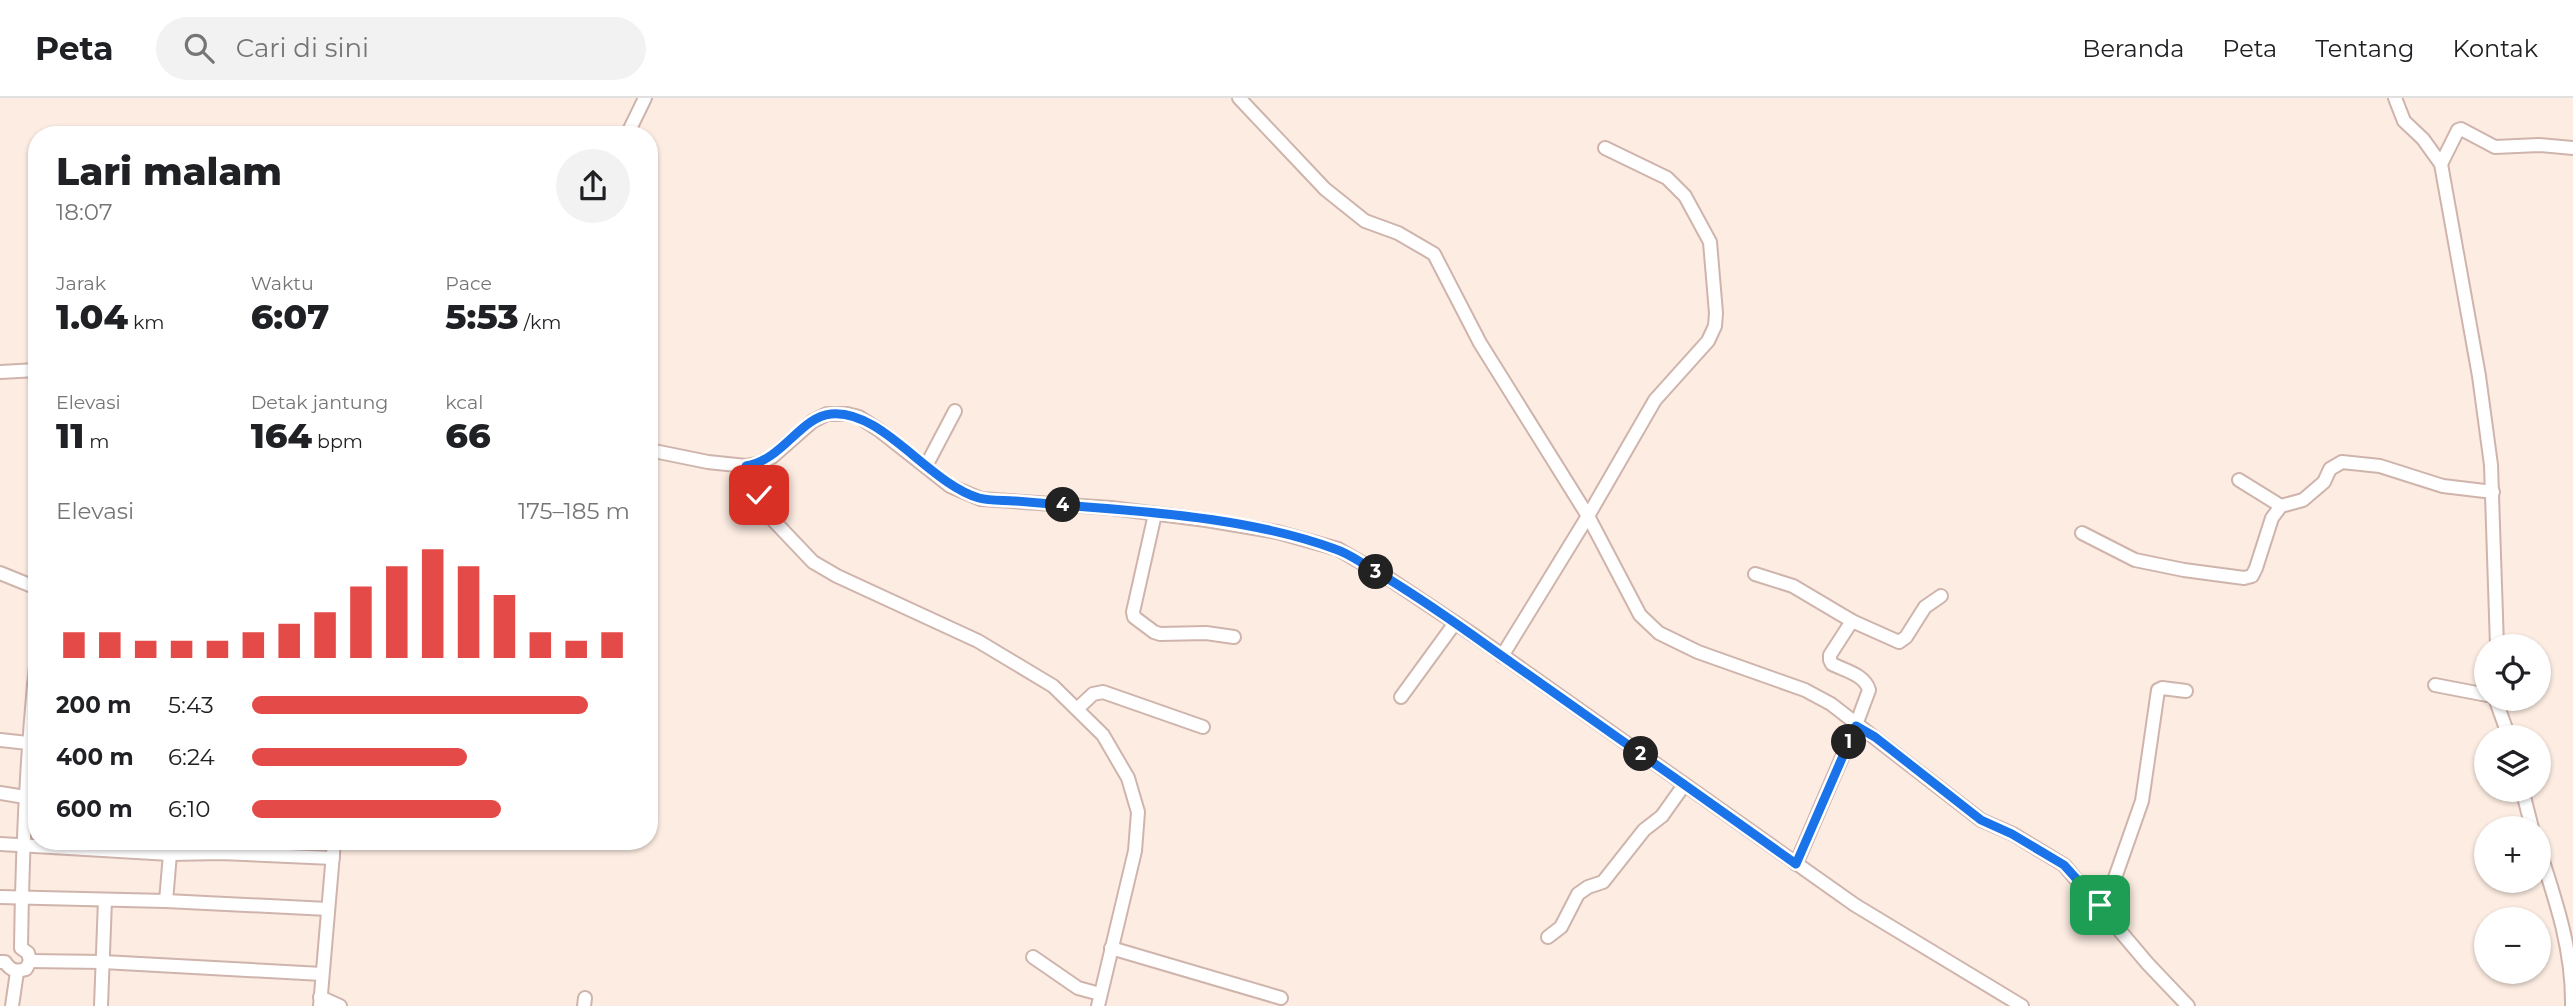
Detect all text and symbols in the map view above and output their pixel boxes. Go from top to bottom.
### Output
search box [156,17,646,80]
text: Peta [35,28,114,68]
icon: search [180,29,218,67]
text: Cari di sini [236,32,369,64]
text: Beranda [2082,34,2184,63]
text: Peta [2222,34,2277,63]
text: Tentang [2315,34,2414,63]
text: Kontak [2452,34,2538,63]
text: Lari malam [56,148,282,195]
button: share [556,149,630,223]
text: 18:07 [56,198,112,226]
text: Jarak [56,272,106,295]
text: Waktu [251,272,314,295]
text: Pace [445,272,492,295]
text: 1.04 [56,295,128,338]
text: 6:07 [251,295,329,338]
text: 5:53 [445,295,519,338]
text: km [128,311,164,334]
text: /km [519,311,561,334]
text: Elevasi [56,391,121,414]
text: Detak jantung [251,391,388,414]
text: kcal [445,391,483,414]
text: 11 [56,414,84,457]
text: 164 [251,414,312,457]
text: 66 [445,414,491,457]
text: m [84,430,110,453]
text: bpm [312,430,363,453]
pin [729,465,789,525]
icon: check [740,476,778,514]
pin: 4 [1046,488,1080,522]
text: 4 [1056,493,1069,516]
text: Elevasi [56,497,134,525]
text: 175–185 m [518,497,630,525]
pin: 3 [1358,554,1394,589]
text: 3 [1370,560,1381,583]
map controls [2474,634,2551,984]
button: locate [2474,634,2551,711]
text: 200 m [56,691,131,719]
text: 5:43 [168,691,214,719]
pin: 1 [1832,724,1867,760]
button: layers [2474,725,2551,802]
text: 1 [1845,730,1852,753]
pin: 2 [1624,736,1658,772]
text: 2 [1635,742,1646,765]
text: 400 m [56,743,134,771]
text: 6:24 [168,743,215,771]
text: 600 m [56,795,133,823]
text: 6:10 [168,795,210,823]
button: + [2474,816,2551,893]
pin [2070,875,2130,935]
icon: arrive [2081,886,2119,924]
button: − [2474,907,2551,984]

